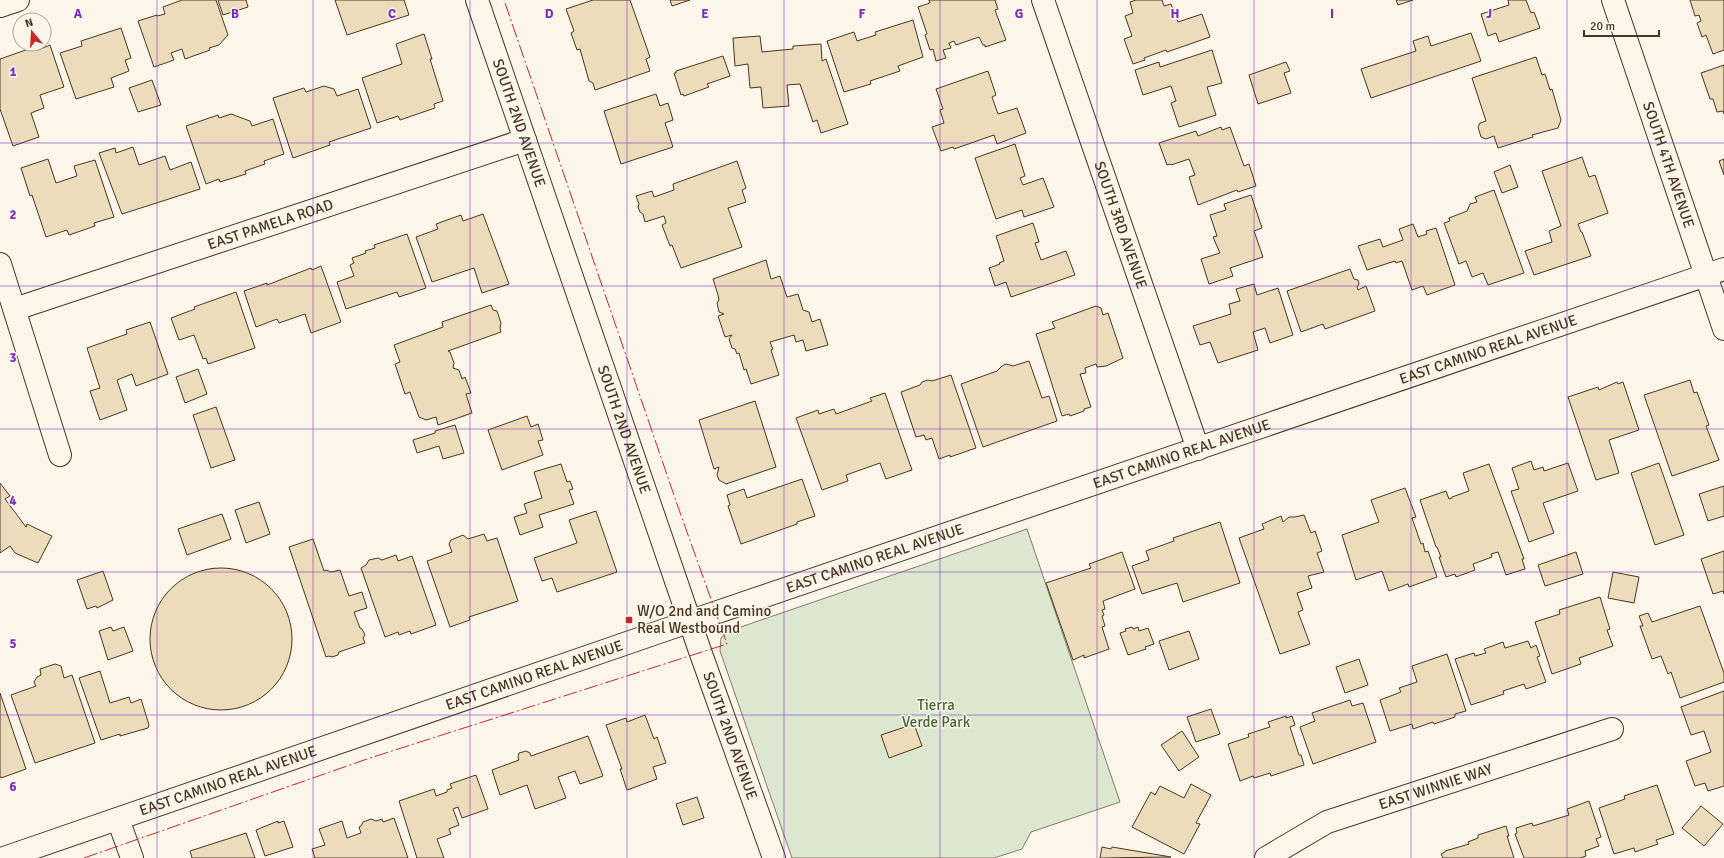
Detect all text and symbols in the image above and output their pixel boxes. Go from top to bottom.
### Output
text: A [74,6,83,22]
text: B [231,6,239,22]
text: C [388,6,396,22]
text: D [545,6,554,22]
text: E [701,6,709,22]
text: F [859,6,866,22]
text: G [1015,6,1023,22]
text: H [1171,6,1179,22]
text: I [1330,6,1334,22]
text: J [1486,6,1492,22]
north arrow [12,12,52,52]
scale bar [1584,12,1659,38]
text: N [23,16,35,30]
text: 20 m [1590,19,1615,34]
street label: SOUTH 2ND AVENUE [489,56,549,190]
text: 1 [9,64,17,80]
street label: SOUTH 4TH AVENUE [1639,99,1698,230]
street label: SOUTH 3RD AVENUE [1090,159,1151,291]
street label: EAST PAMELA ROAD [205,195,336,254]
text: 2 [9,207,17,223]
street label: EAST CAMINO REAL AVENUE [1397,311,1579,388]
text: 3 [9,350,17,366]
street label: SOUTH 2ND AVENUE [594,363,654,496]
street label: EAST CAMINO REAL AVENUE [1090,415,1273,492]
text: 4 [9,493,17,509]
street label: EAST CAMINO REAL AVENUE [784,520,966,597]
place label: W/O 2nd and Camino Real Westbound [637,602,772,637]
marker: W/O 2nd and Camino Real Westbound [624,615,634,625]
text: 5 [9,636,17,652]
street label: EAST CAMINO REAL AVENUE [443,636,625,714]
street label: SOUTH 2ND AVENUE [699,669,761,802]
park label: Tierra Verde Park [902,696,971,731]
street label: EAST CAMINO REAL AVENUE [137,742,319,820]
street label: EAST WINNIE WAY [1376,760,1495,814]
text: 6 [9,779,17,795]

